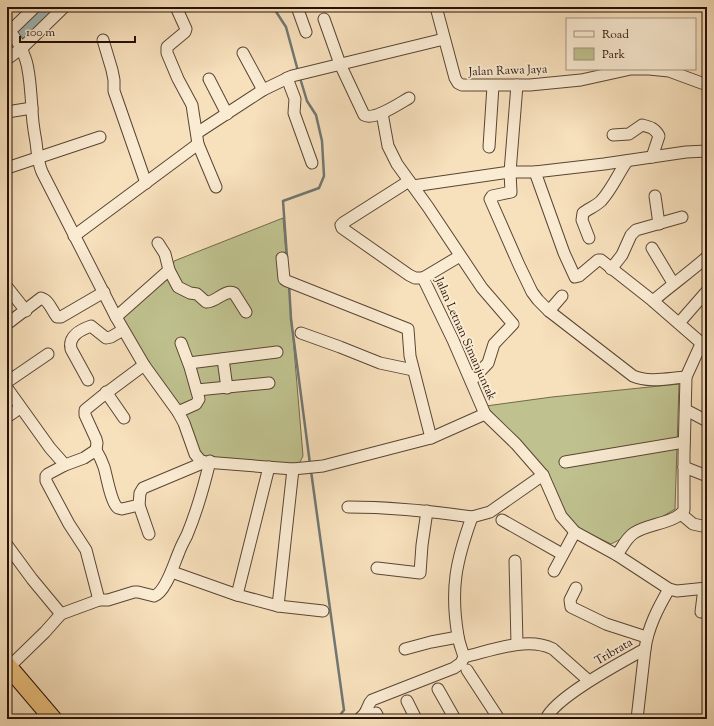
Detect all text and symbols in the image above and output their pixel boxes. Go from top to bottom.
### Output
scale bar [20,18,135,44]
legend [566,18,696,70]
text: 100 m [26,24,55,42]
text: Road [602,26,629,44]
text: Park [602,46,625,64]
street label: Jalan Rawa Jaya [467,61,548,81]
street label: Jalan Letnan Simanjuntak [429,274,500,404]
street label: Tribrata [592,634,637,670]

